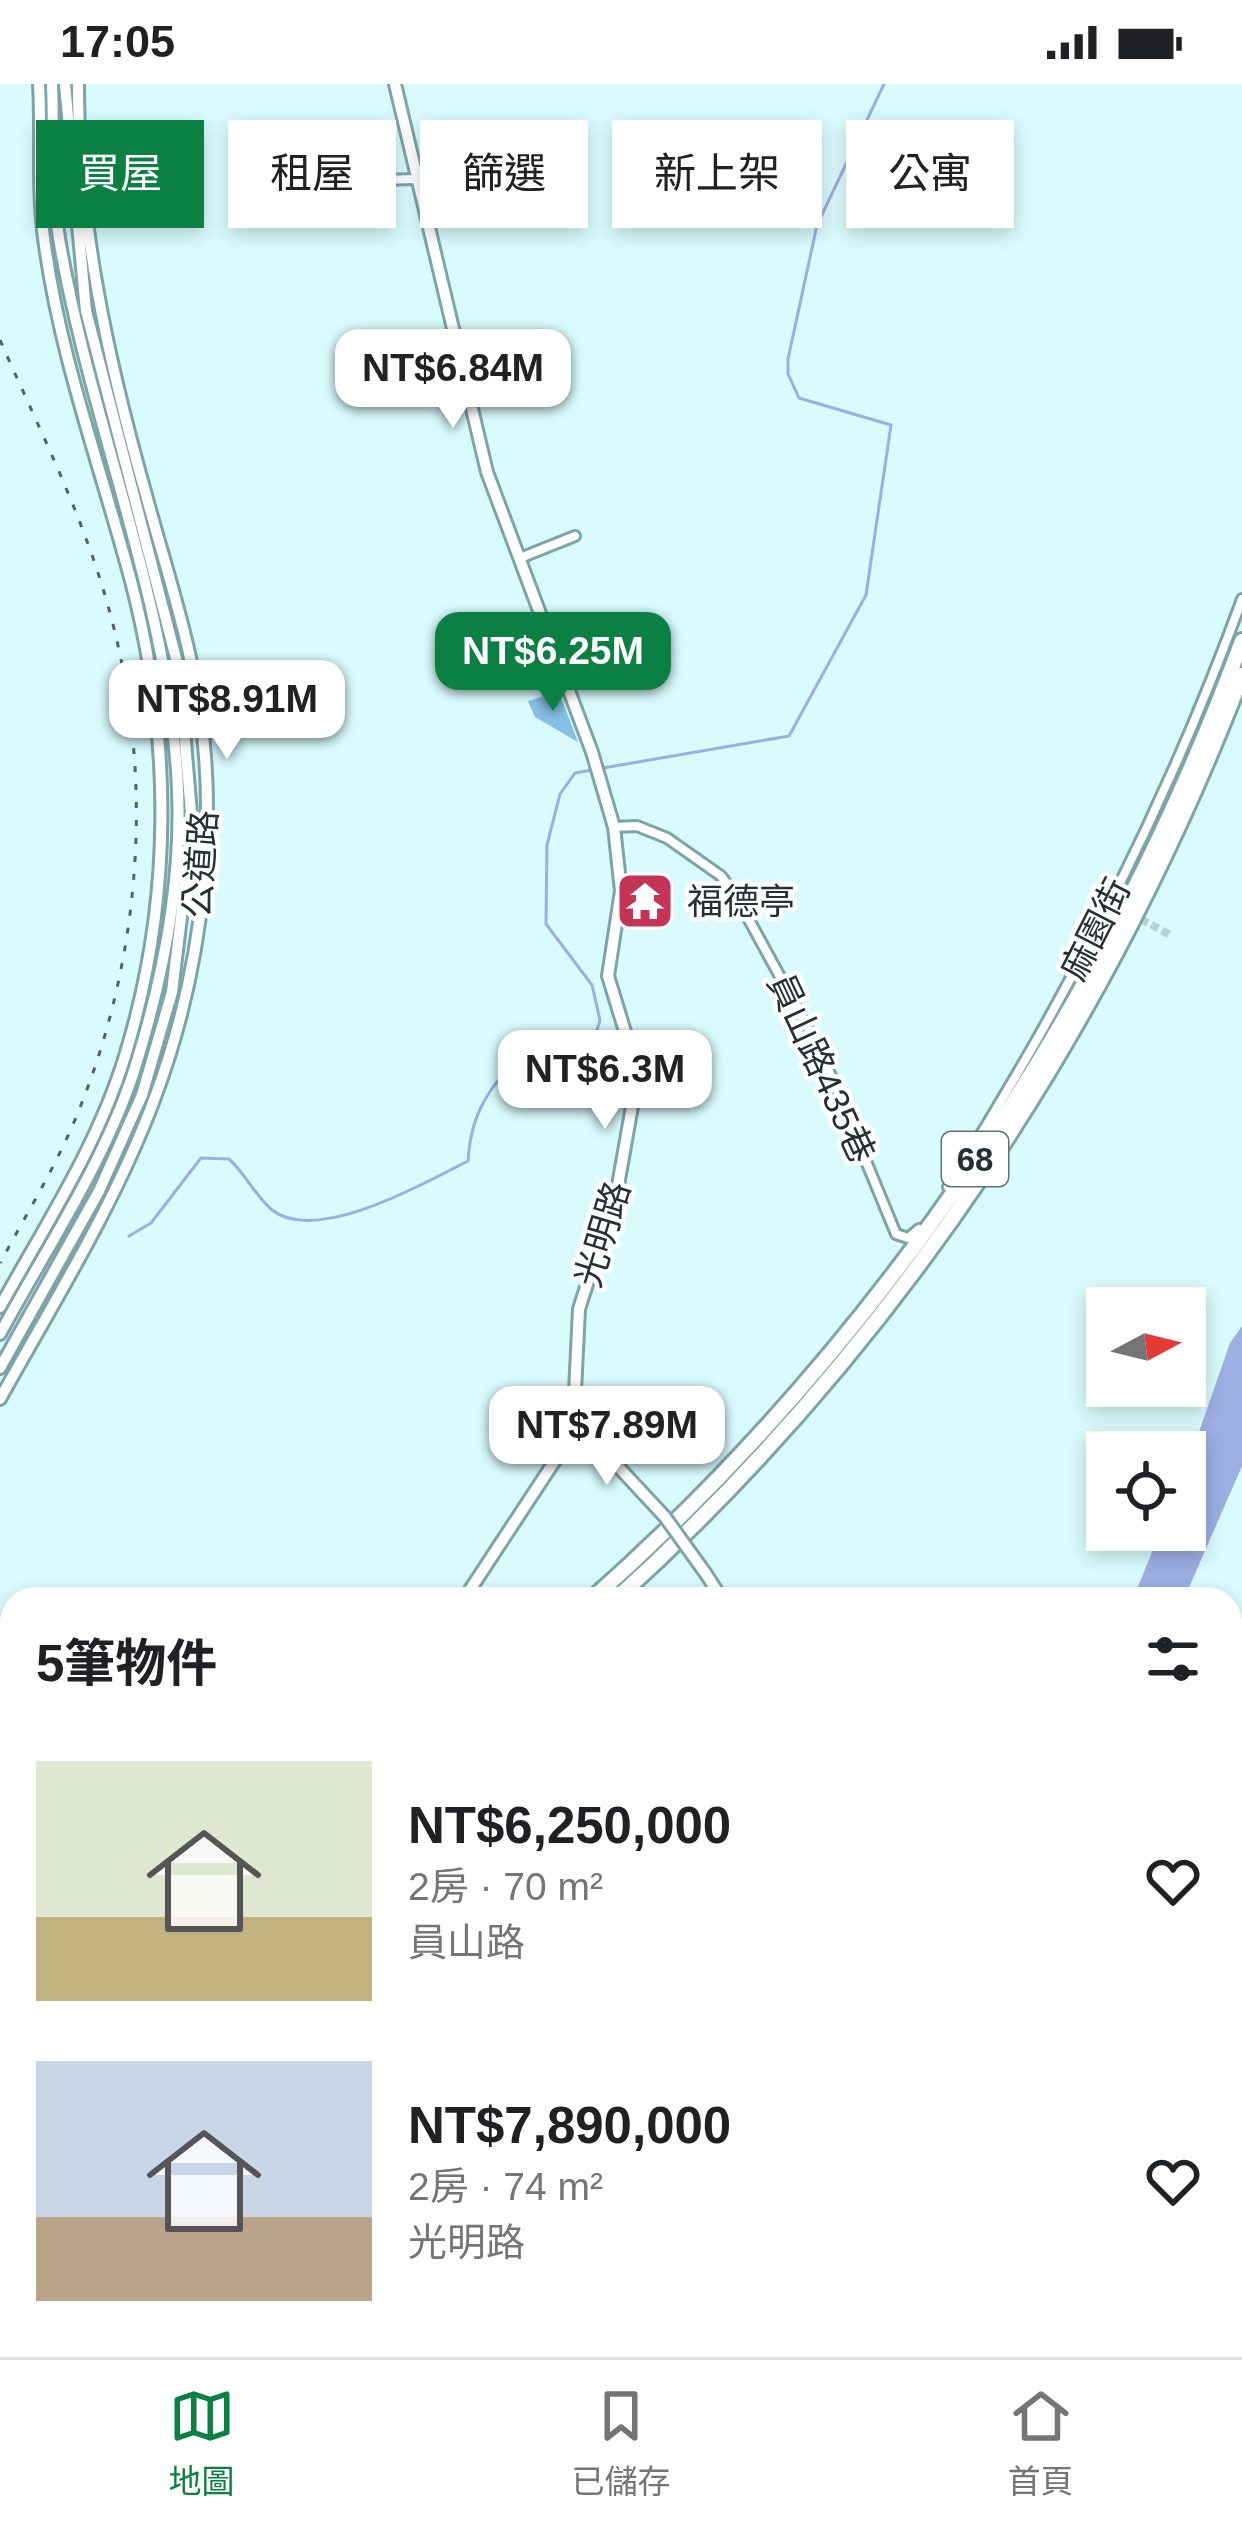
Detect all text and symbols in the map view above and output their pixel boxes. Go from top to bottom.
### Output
text: 17:05 [60,16,175,67]
chip: 買屋 [36,120,204,228]
chip: 租屋 [228,120,396,228]
chip: 篩選 [420,120,588,228]
chip: 新上架 [612,120,822,228]
chip: 公寓 [846,120,1014,228]
pin: NT$6.84M [329,329,577,431]
text: NT$6.84M [362,346,544,389]
pin: NT$6.25M [429,612,677,714]
text: NT$6.25M [462,629,644,672]
pin: NT$8.91M [103,660,351,762]
text: NT$8.91M [136,677,318,720]
street label: 公道路 [176,809,225,919]
temple icon: 福德亭 [614,870,676,932]
street label: 麻園街 [1053,872,1138,987]
place label: 福德亭 [687,881,795,922]
street label: 員山路435巷 [760,967,883,1169]
pin: NT$6.3M [494,1030,716,1132]
text: NT$6.3M [525,1047,685,1090]
road number: 68 [942,1132,1008,1186]
street label: 光明路 [567,1177,638,1292]
north arrow [1086,1287,1206,1407]
map controls [1086,1287,1206,1551]
pin: NT$7.89M [483,1386,731,1488]
text: NT$7.89M [516,1403,698,1446]
button: locate [1086,1431,1206,1551]
icon: filters [1140,1626,1206,1692]
text: 5筆物件 [36,1635,217,1692]
text: NT$6,250,000 [408,1797,731,1854]
icon: home [132,1809,276,1953]
icon: heart [1140,1848,1206,1914]
text: 2房 · 70 m² [408,1865,603,1908]
text: 員山路 [408,1921,525,1964]
text: NT$7,890,000 [408,2097,731,2154]
icon: home [132,2109,276,2253]
icon: heart [1140,2148,1206,2214]
text: 2房 · 74 m² [408,2165,603,2208]
text: 光明路 [408,2221,525,2264]
tab: 地圖 [169,2383,235,2503]
tab: 已儲存 [572,2383,671,2503]
tab: 首頁 [1008,2383,1074,2503]

